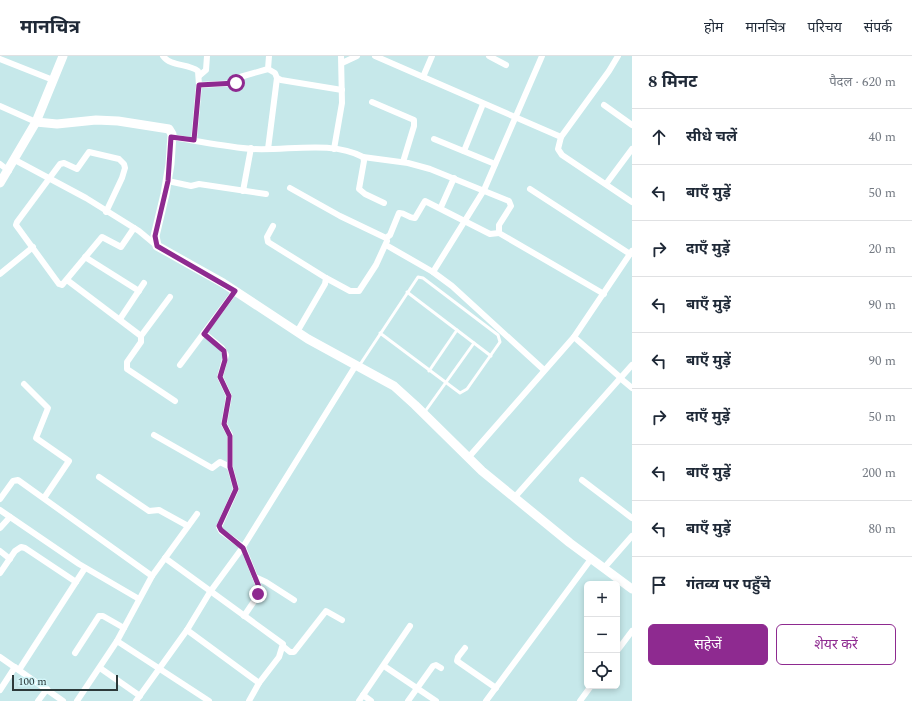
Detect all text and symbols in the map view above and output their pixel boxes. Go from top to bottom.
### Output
text: मानचित्र [20,13,80,42]
text: होम [704,17,723,38]
text: मानचित्र [745,17,786,38]
text: परिचय [808,17,842,38]
text: संपर्क [864,17,892,38]
text: 8 मिनट [648,69,697,95]
text: पैदल · 620 m [829,72,896,92]
route start [227,74,245,92]
text: सीधे चलें [686,125,737,148]
icon: ahead [648,126,670,148]
text: 40 m [869,127,896,147]
text: बाएँ मुड़ें [686,181,731,204]
icon: left [648,182,670,204]
text: 50 m [869,183,896,203]
text: दाएँ मुड़ें [686,237,730,260]
icon: right [648,238,670,260]
text: 20 m [869,239,896,259]
text: बाएँ मुड़ें [686,293,731,316]
icon: left [648,294,670,316]
text: 90 m [869,295,896,315]
text: बाएँ मुड़ें [686,349,731,372]
icon: left [648,350,670,372]
text: 90 m [869,351,896,371]
text: दाएँ मुड़ें [686,405,730,428]
icon: right [648,406,670,428]
text: 50 m [869,407,896,427]
text: बाएँ मुड़ें [686,461,731,484]
icon: left [648,462,670,484]
text: 200 m [862,463,896,483]
text: बाएँ मुड़ें [686,517,731,540]
icon: left [648,518,670,540]
text: 80 m [869,519,896,539]
text: गंतव्य पर पहुँचे [686,573,771,596]
icon: arrive [648,574,670,596]
map controls [584,581,620,689]
button: + [584,581,620,617]
route end [249,585,267,603]
button: − [584,617,620,653]
button: सहेजें [648,624,768,665]
button: शेयर करें [776,624,896,665]
button: locate [584,653,620,689]
scale bar [12,673,118,692]
text: 100 m [18,673,47,690]

